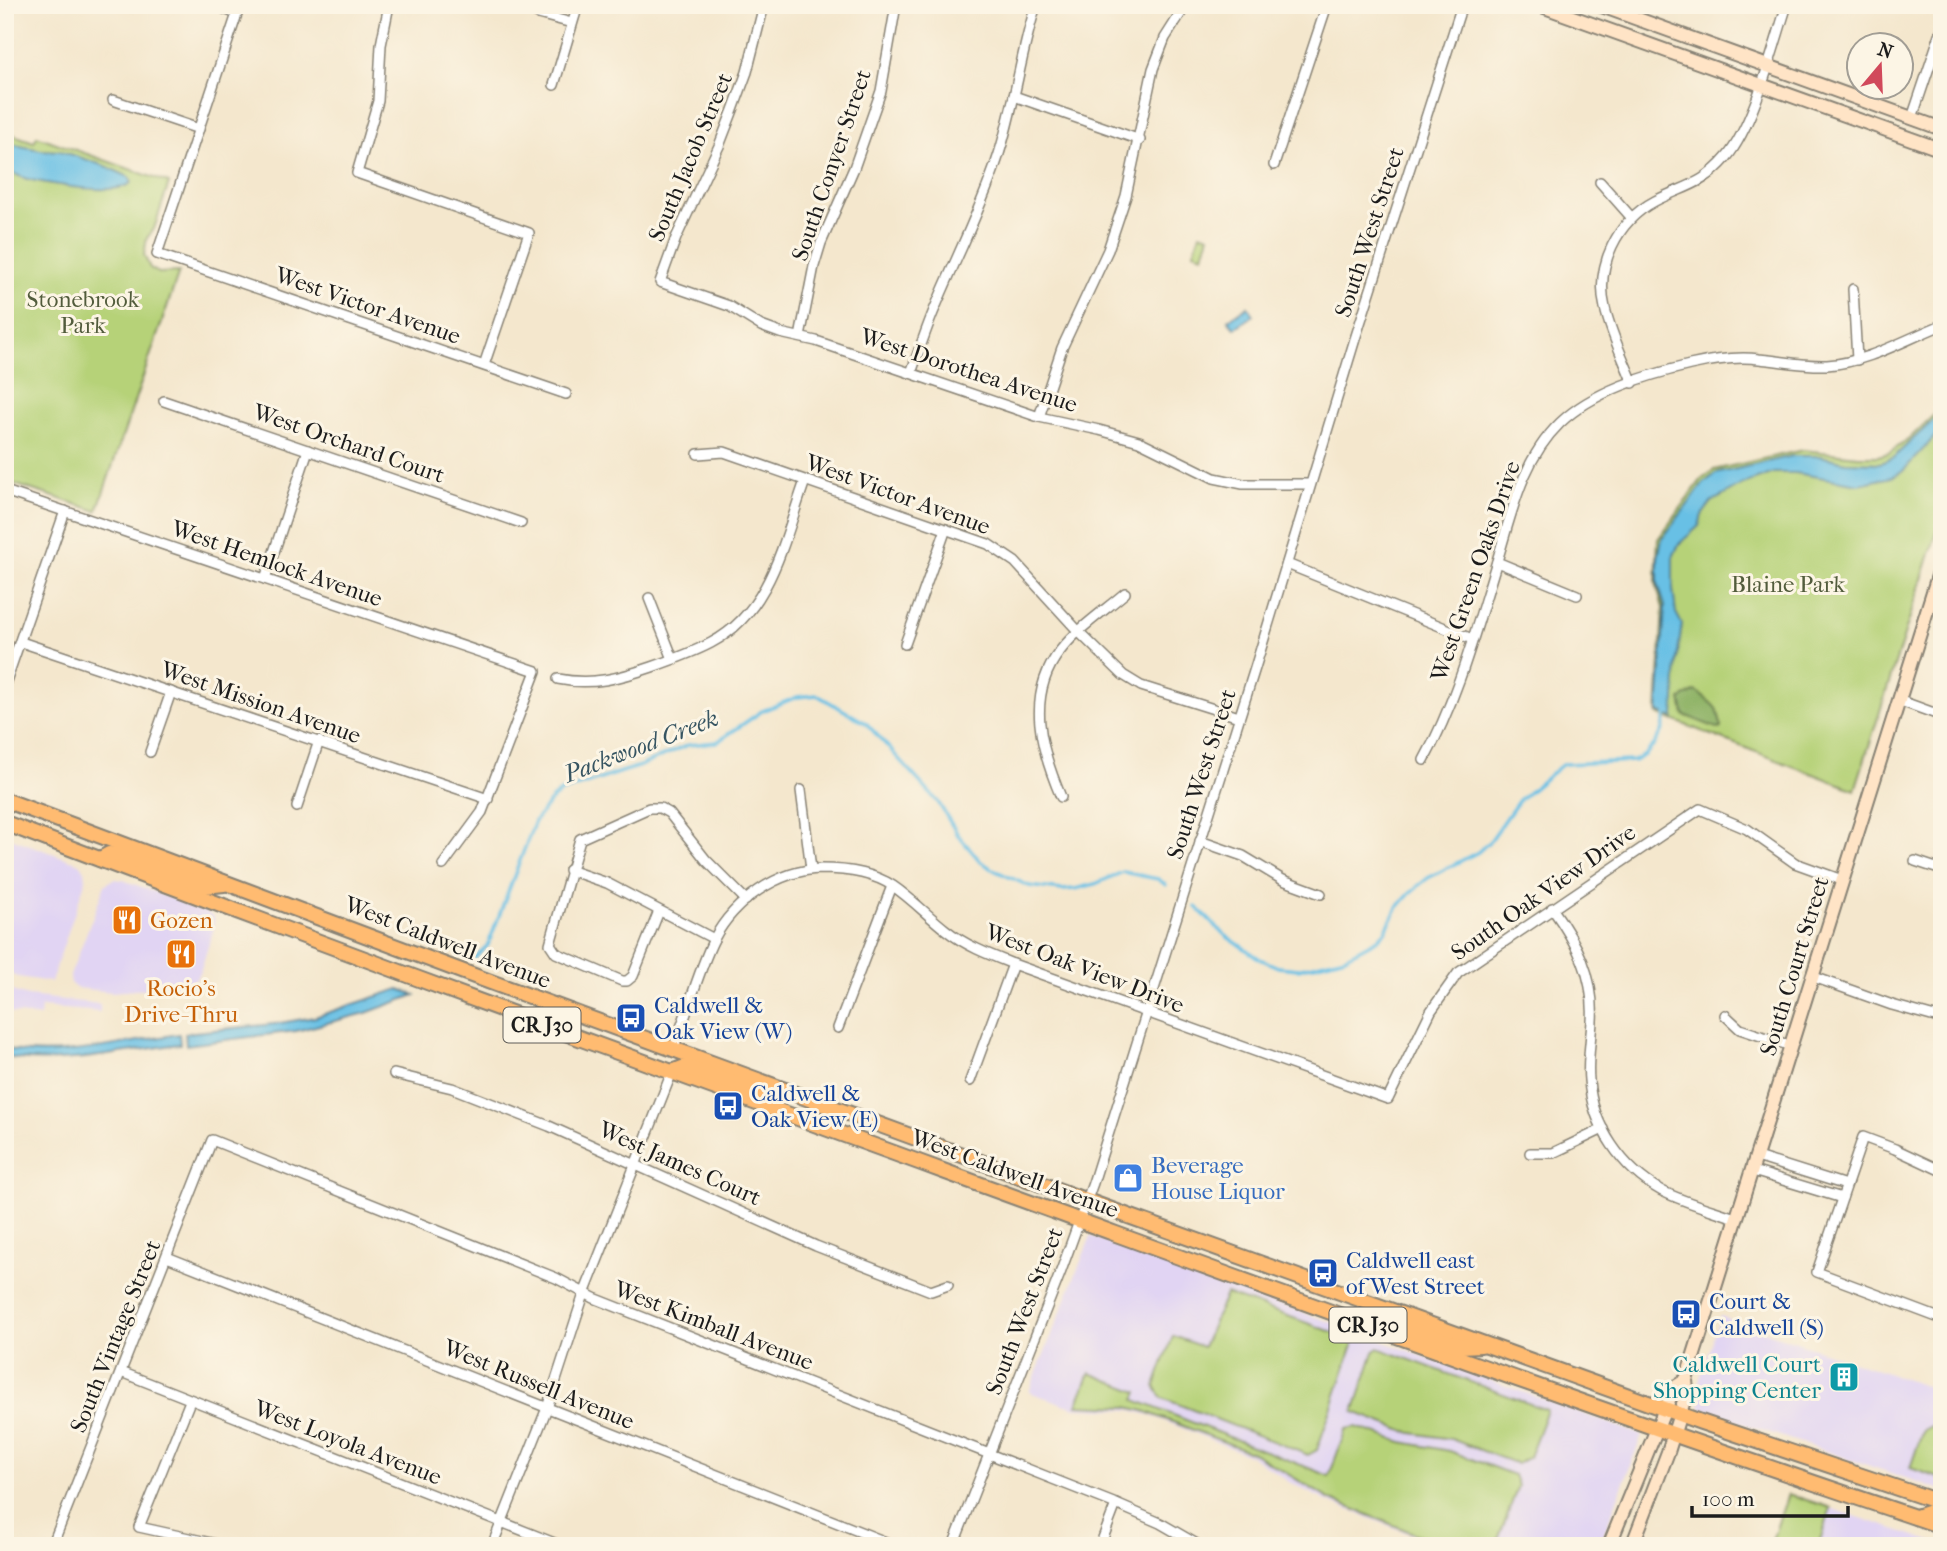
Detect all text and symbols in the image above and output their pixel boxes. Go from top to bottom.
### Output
north arrow [1846,32,1916,102]
text: N [1875,38,1896,64]
street label: South Conyer Street [786,66,877,264]
street label: South Jacob Street [643,69,738,246]
street label: South West Street [1329,144,1410,321]
street label: West Victor Avenue [271,261,464,350]
park label: Stonebrook Park [27,286,141,339]
street label: West Dorothea Avenue [856,322,1081,418]
street label: West Orchard Court [249,398,448,489]
street label: West Victor Avenue [801,448,994,540]
street label: West Green Oaks Drive [1425,457,1526,686]
street label: West Hemlock Avenue [167,514,386,612]
park label: Blaine Park [1731,571,1846,598]
street label: West Mission Avenue [156,655,364,749]
street label: South West Street [1161,686,1242,863]
water label: Packwood Creek [559,704,722,789]
street label: South Oak View Drive [1446,819,1641,966]
street label: South Court Street [1754,873,1835,1059]
street label: West Caldwell Avenue [340,890,555,994]
restaurant icon: Gozen [110,903,144,937]
place label: Gozen [150,907,213,934]
street label: West Oak View Drive [981,918,1188,1019]
restaurant icon: Rocio's Drive-Thru [164,937,198,971]
place label: Rocio's Drive-Thru [124,975,238,1028]
place label: Caldwell & Oak View (W) [654,992,792,1045]
bus stop icon: Caldwell & Oak View (W) [614,1001,648,1035]
road number: CR J30 [504,1007,580,1042]
place label: Caldwell & Oak View (E) [751,1080,878,1133]
bus stop icon: Caldwell & Oak View (E) [711,1089,745,1123]
street label: West James Court [594,1115,765,1211]
street label: West Caldwell Avenue [907,1123,1122,1224]
place label: Beverage House Liquor [1151,1152,1285,1205]
shop icon: Beverage House Liquor [1111,1161,1145,1195]
street label: South West Street [980,1224,1069,1399]
street label: South Vintage Street [64,1236,166,1436]
place label: Caldwell east of West Street [1346,1247,1485,1300]
bus stop icon: Caldwell east of West Street [1306,1256,1340,1290]
street label: West Kimball Avenue [609,1275,817,1376]
place label: Court & Caldwell (S) [1709,1288,1824,1341]
bus stop icon: Court & Caldwell (S) [1669,1297,1703,1331]
road number: CR J30 [1330,1308,1406,1342]
street label: West Russell Avenue [438,1333,638,1435]
place label: Caldwell Court Shopping Center [1653,1351,1821,1404]
building icon: Caldwell Court Shopping Center [1827,1360,1861,1394]
street label: West Loyola Avenue [249,1394,445,1491]
scale bar [1692,1474,1847,1518]
text: 100 m [1702,1487,1755,1511]

